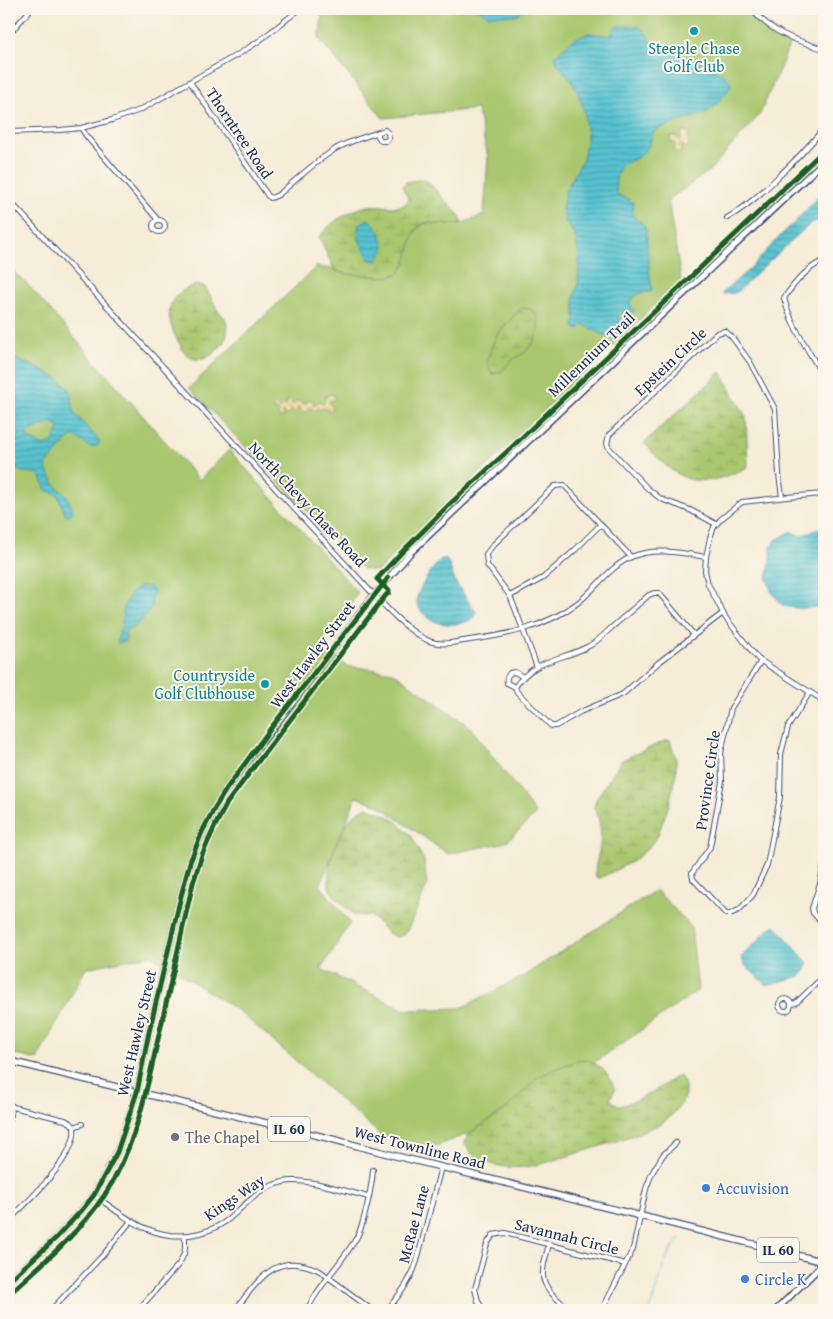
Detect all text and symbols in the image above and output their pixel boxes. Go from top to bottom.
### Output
marker: Steeple Chase Golf Club [688,25,700,37]
place label: Steeple Chase Golf Club [648,36,740,78]
street label: Thorntree Road [200,82,280,184]
street label: Millennium Trail [542,306,641,402]
street label: Epstein Circle [628,321,712,401]
street label: North Chevy Chase Road [243,436,373,573]
street label: West Hawley Street [264,595,361,713]
place label: Countryside Golf Clubhouse [154,663,255,705]
marker: Countryside Golf Clubhouse [259,678,271,690]
street label: Province Circle [688,728,726,832]
street label: West Hawley Street [110,967,162,1099]
road number: IL 60 [268,1116,310,1142]
street label: West Townline Road [352,1119,489,1175]
place label: The Chapel [185,1125,260,1149]
marker: The Chapel [169,1131,181,1143]
street label: Kings Way [199,1168,269,1226]
place label: Accuvision [716,1176,789,1200]
street label: McRae Lane [391,1182,435,1266]
marker: Accuvision [700,1182,712,1194]
street label: Savannah Circle [512,1211,622,1261]
road number: IL 60 [757,1238,799,1262]
place label: Circle K [755,1267,807,1291]
marker: Circle K [739,1273,751,1285]

